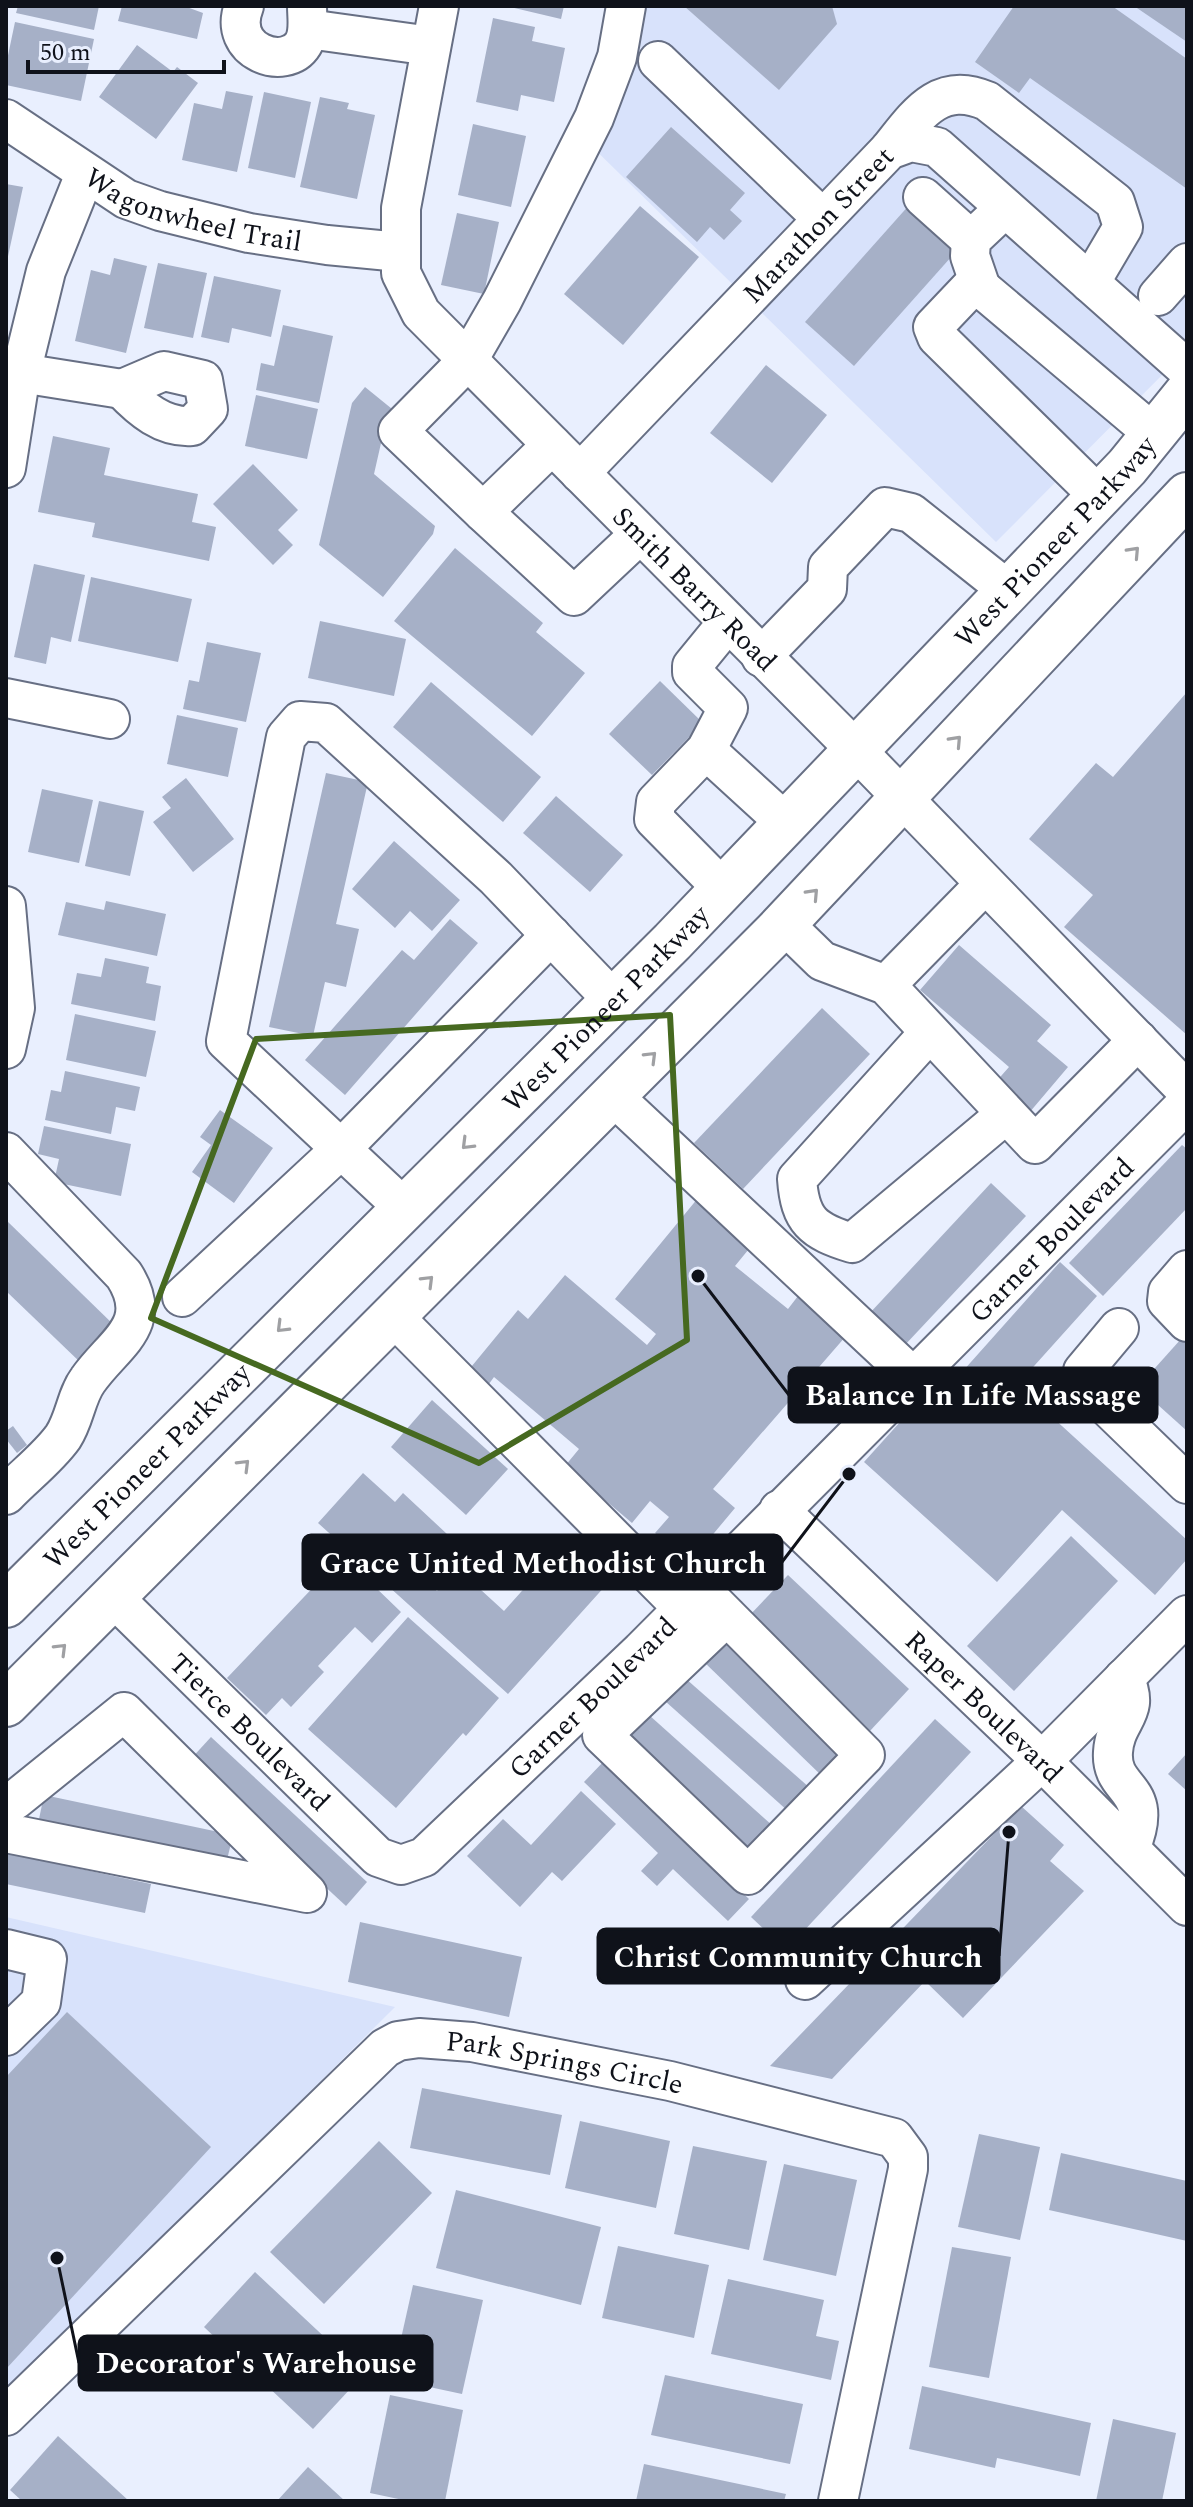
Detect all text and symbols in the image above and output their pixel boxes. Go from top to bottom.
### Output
scale bar [28,24,224,74]
text: 50 m [40,35,91,71]
street label: Marathon Street [733,137,905,314]
street label: Wagonwheel Trail [75,157,305,264]
street label: West Pioneer Parkway [945,425,1168,658]
street label: Smith Barry Road [602,497,787,682]
one-way arrow [1124,547,1139,561]
one-way arrow [946,736,960,751]
one-way arrow [803,888,817,903]
street label: West Pioneer Parkway [493,894,721,1123]
one-way arrow [642,1052,657,1066]
one-way arrow [462,1135,476,1150]
street label: Garner Boulevard [959,1148,1145,1334]
one-way arrow [419,1276,433,1290]
one-way arrow [277,1318,291,1332]
street label: West Pioneer Parkway [34,1352,262,1580]
callout: Balance In Life Massage [789,1368,1157,1422]
text: Balance In Life Massage [805,1373,1141,1419]
one-way arrow [235,1460,250,1474]
callout: Grace United Methodist Church [303,1535,782,1589]
text: Grace United Methodist Church [319,1541,767,1587]
street label: Garner Boulevard [499,1607,687,1790]
street label: Raper Boulevard [894,1621,1073,1794]
street label: Tierce Boulevard [158,1643,340,1822]
one-way arrow [52,1644,66,1658]
callout: Christ Community Church [598,1929,999,1983]
text: Christ Community Church [613,1935,983,1981]
street label: Park Springs Circle [444,2020,688,2107]
callout: Decorator's Warehouse [79,2336,432,2390]
text: Decorator's Warehouse [95,2341,417,2387]

